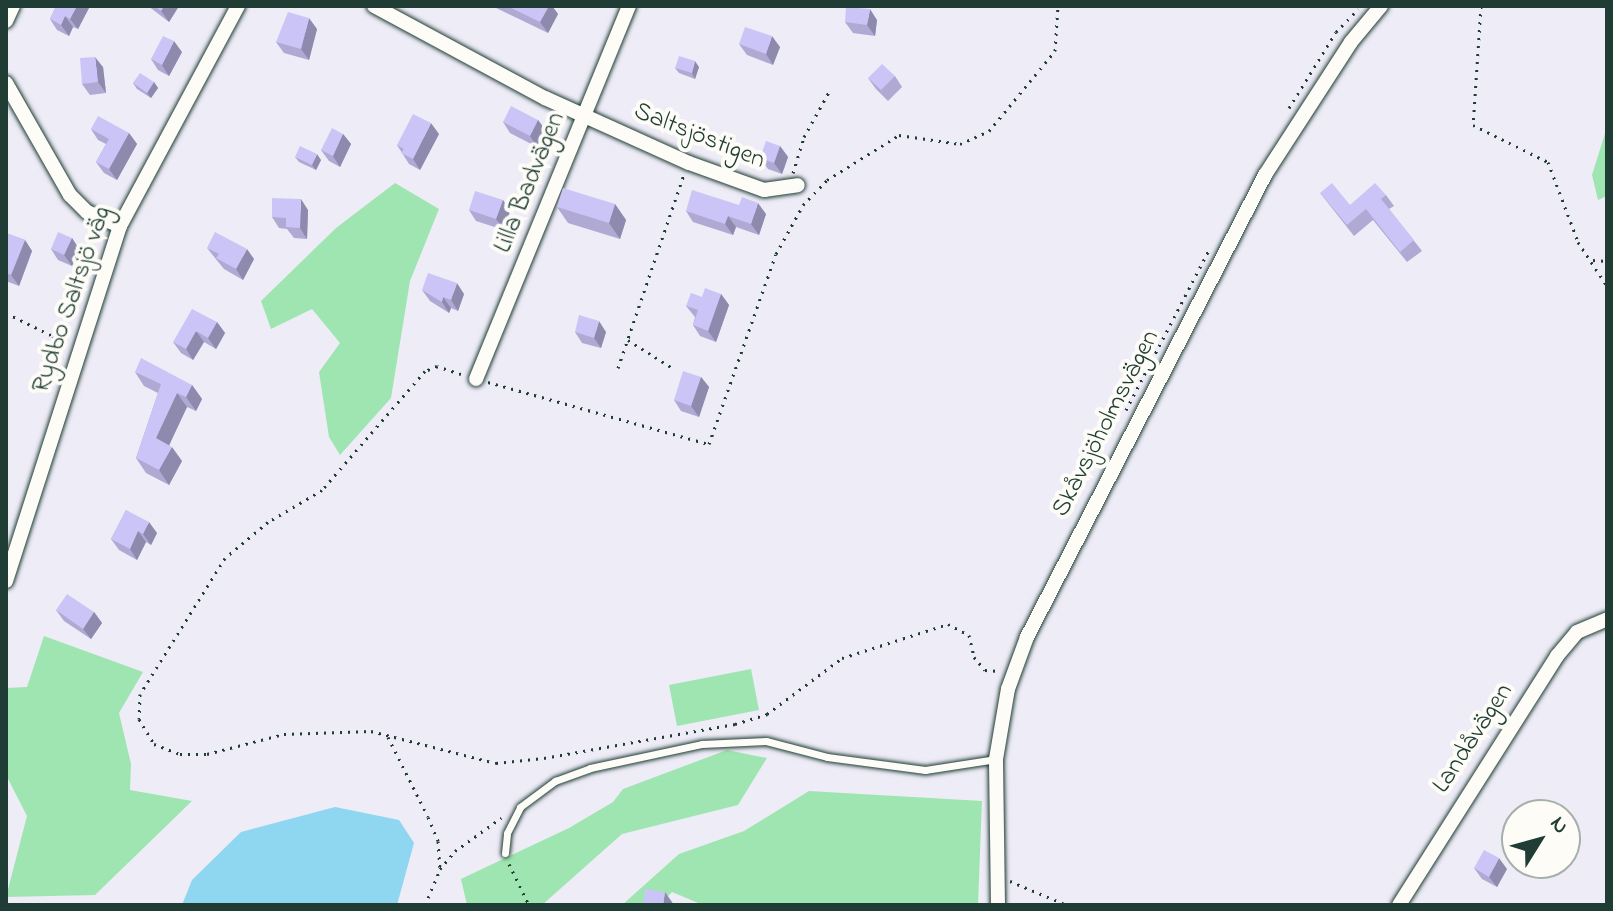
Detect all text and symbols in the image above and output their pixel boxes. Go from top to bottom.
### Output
street label: Saltsjöstigen [629,97,769,177]
street label: Lilla Badvägen [489,108,573,258]
street label: Rydbo Saltsjö väg [26,203,120,397]
street label: Skåvsjöholmsvägen [1046,325,1168,523]
street label: Landåvägen [1427,678,1521,800]
north arrow [1501,799,1581,879]
text: N [1541,810,1576,841]

